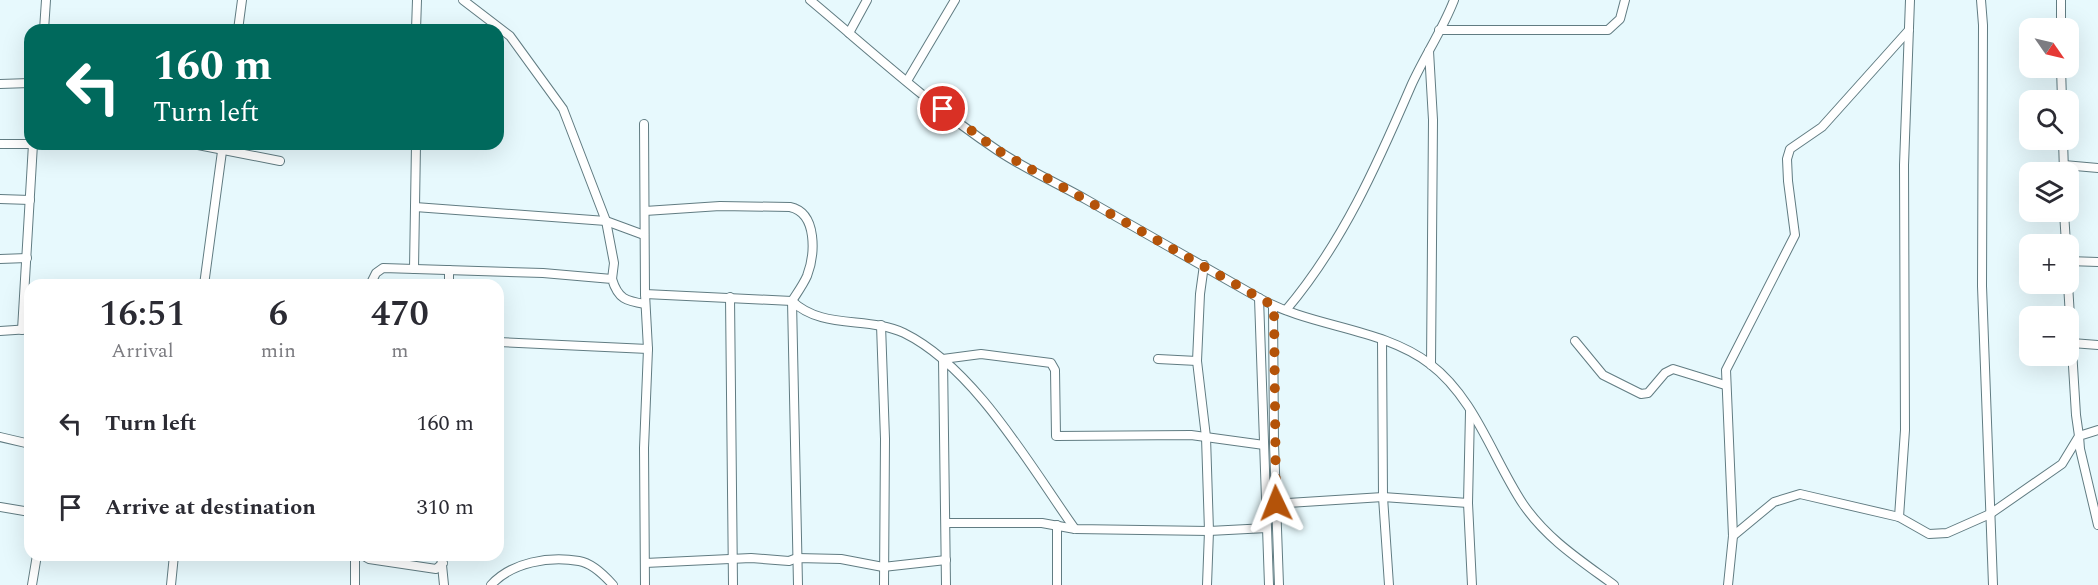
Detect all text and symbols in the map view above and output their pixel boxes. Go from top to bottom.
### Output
north arrow [2019,18,2079,78]
map controls [2019,18,2079,366]
text: 160 m [153,35,272,98]
icon: left [54,48,132,126]
pin [917,83,968,134]
button: search [2019,90,2079,150]
text: Turn left [153,92,259,134]
icon: arrive [926,92,959,125]
button: layers [2019,162,2079,222]
button: + [2019,234,2079,294]
text: 16:51 [99,287,186,342]
text: 6 [269,287,288,342]
text: 470 [371,287,429,342]
button: − [2019,306,2079,366]
text: Arrival [111,336,174,366]
text: min [261,336,296,366]
text: m [391,336,409,366]
icon: left [54,407,87,440]
text: Turn left [105,407,197,440]
text: 160 m [417,407,474,440]
position arrow [1244,471,1308,535]
icon: arrive [54,491,87,524]
text: Arrive at destination [105,491,316,524]
text: 310 m [417,491,474,524]

